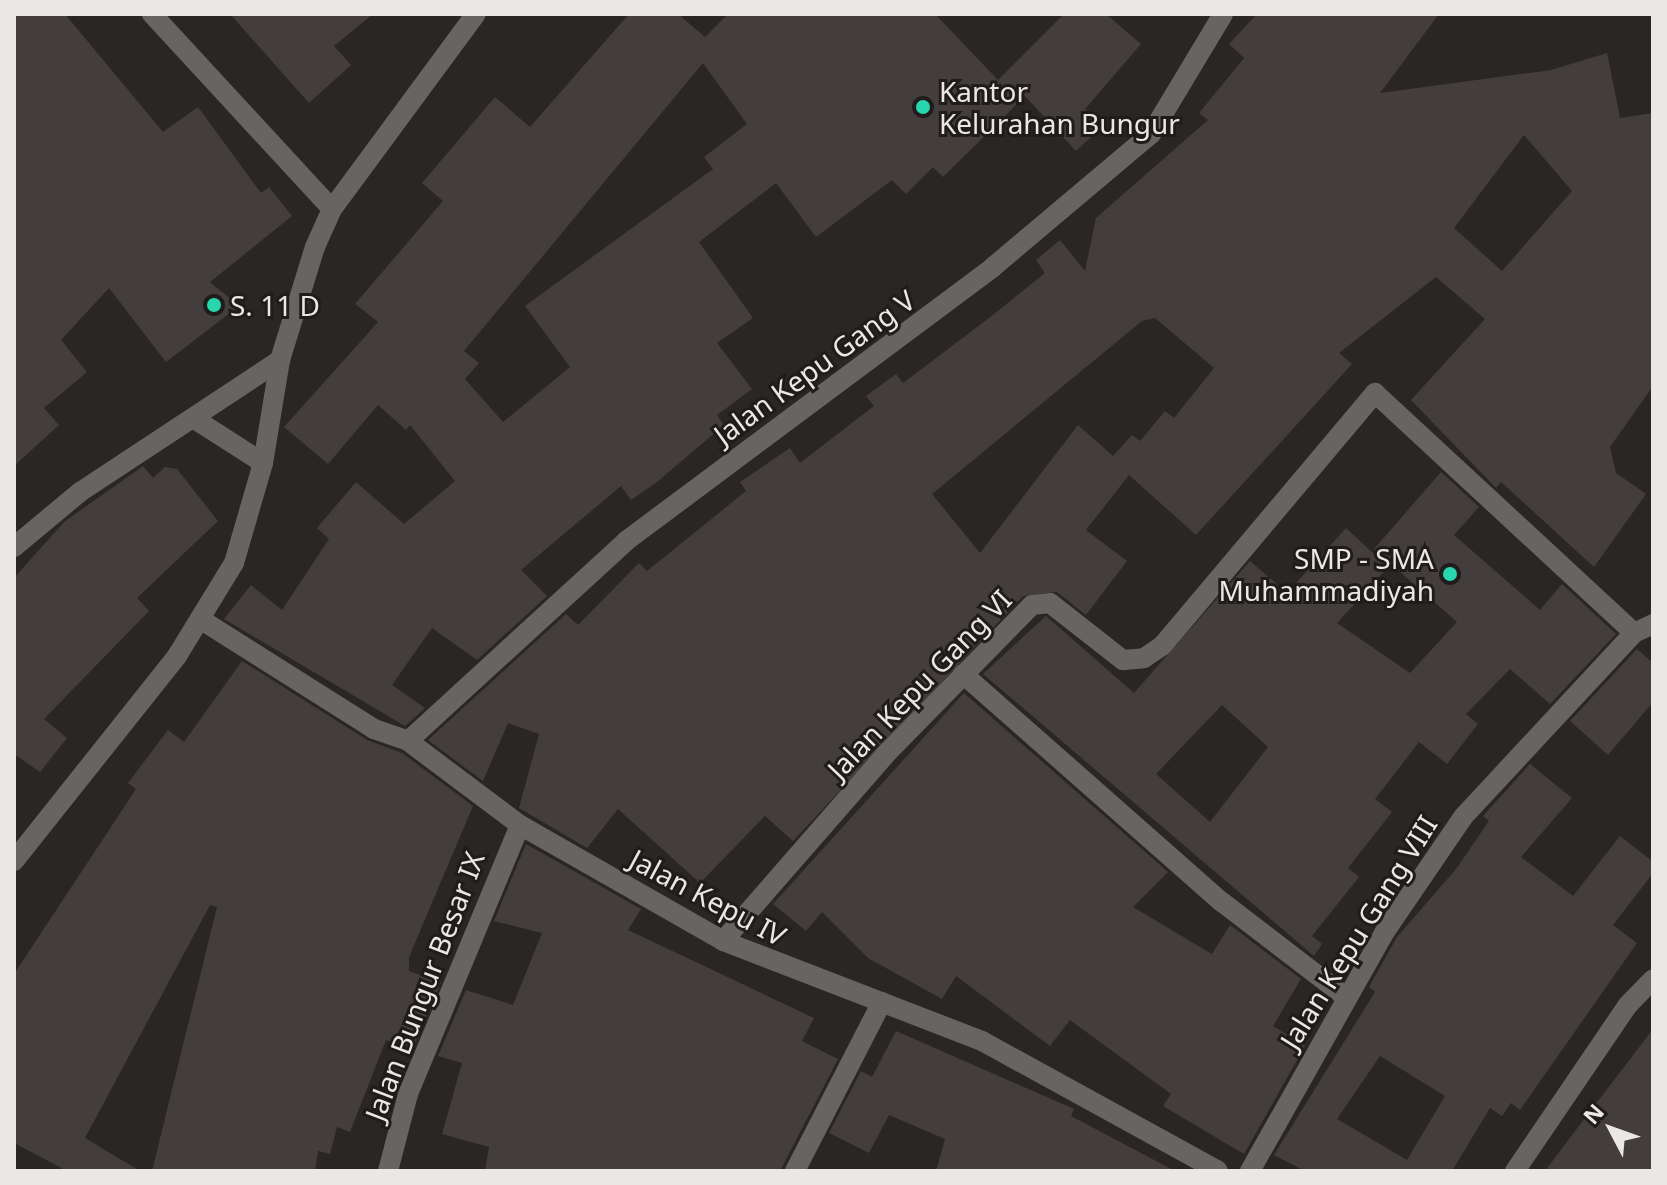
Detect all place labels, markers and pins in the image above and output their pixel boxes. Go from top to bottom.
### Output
place label: Kantor Kelurahan Bungur [939,74,1180,140]
marker: Kantor Kelurahan Bungur [914,98,932,116]
place label: S. 11 D [230,288,320,322]
marker: S. 11 D [205,296,223,314]
place label: SMP - SMA Muhammadiyah [1218,541,1434,607]
marker: SMP - SMA Muhammadiyah [1441,565,1459,583]

